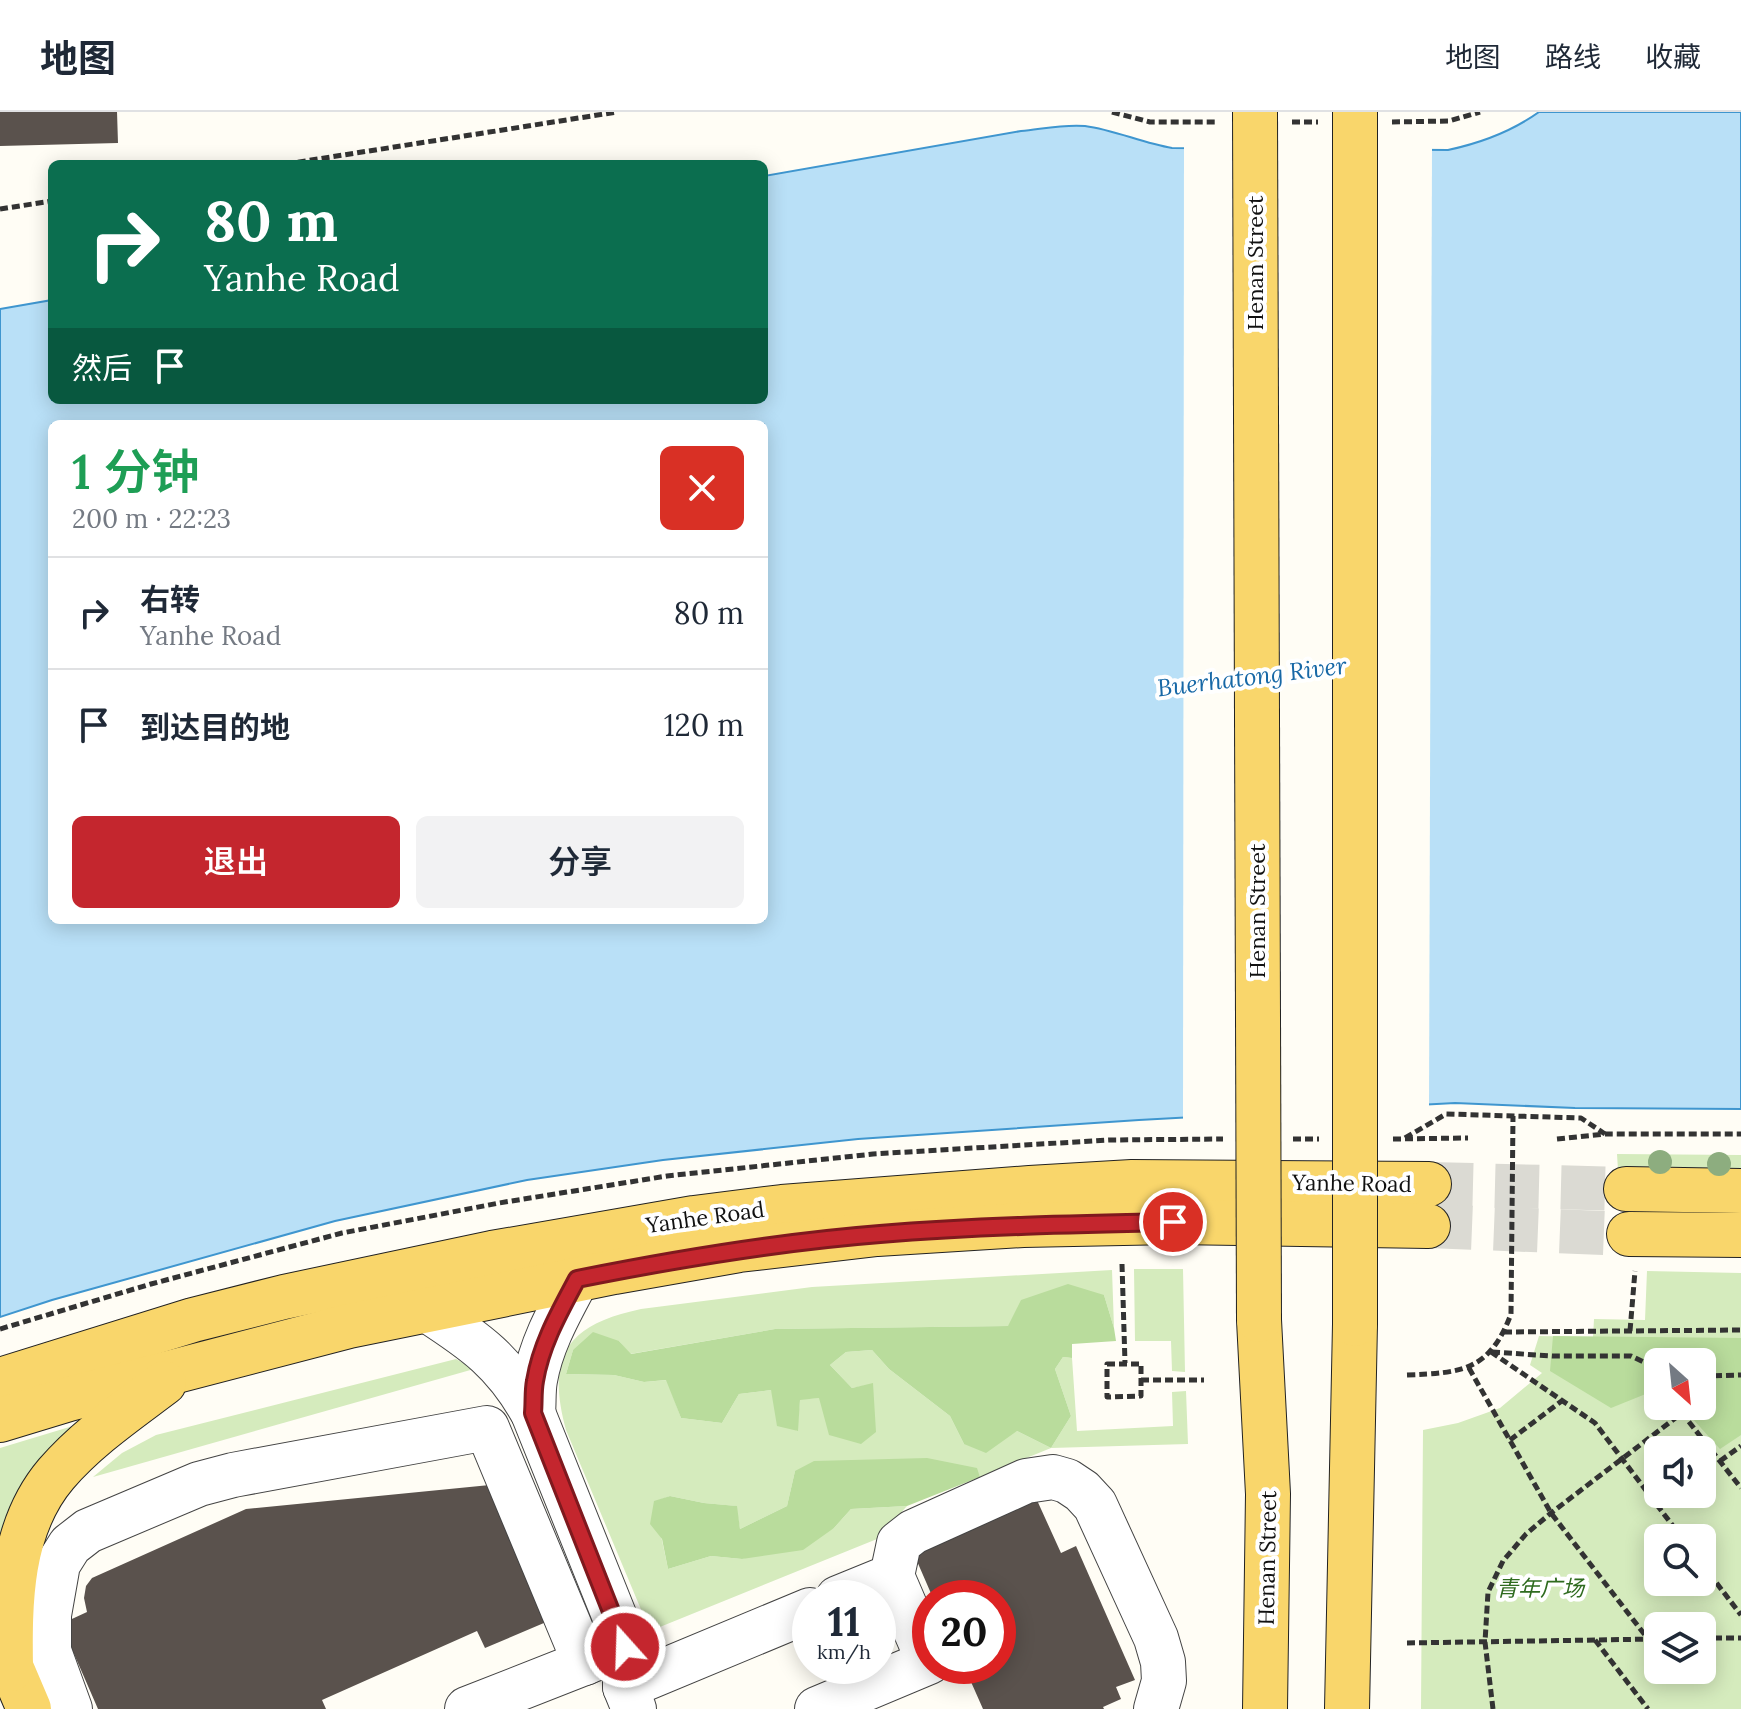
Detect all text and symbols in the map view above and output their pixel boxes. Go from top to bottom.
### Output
text: 地图 [40,34,116,82]
text: 地图 [1445,39,1501,75]
text: 路线 [1545,39,1601,75]
text: 收藏 [1645,39,1701,75]
text: 80 m [204,185,338,256]
icon: right [72,192,176,296]
street label: Henan Street [1241,195,1269,330]
text: Yanhe Road [204,255,400,301]
icon: arrive [148,344,192,388]
text: 然后 [72,349,132,387]
text: 1 分钟 [72,441,199,502]
button: close [660,446,744,530]
text: 200 m · 22:23 [72,502,231,535]
text: 右转 [140,580,200,618]
icon: right [72,591,116,635]
text: 80 m [674,594,744,632]
text: Yanhe Road [140,619,281,652]
water label: Buerhatong River [1155,649,1349,704]
icon: arrive [72,703,116,747]
text: 120 m [664,706,744,744]
text: 到达目的地 [140,708,290,746]
button: 退出 [72,816,400,908]
button: 分享 [416,816,744,908]
street label: Henan Street [1243,843,1271,978]
street label: Yanhe Road [1291,1168,1412,1198]
pin [1139,1188,1207,1256]
street label: Yanhe Road [643,1195,766,1239]
icon: arrive [1151,1200,1195,1244]
north arrow [1644,1348,1716,1420]
map controls [1644,1348,1716,1684]
button: sound [1644,1436,1716,1508]
street label: Henan Street [1252,1490,1282,1626]
button: search [1644,1524,1716,1596]
park label: 青年广场 [1496,1574,1586,1602]
speed limit sign: 20 [912,1580,1016,1684]
text: 11 [828,1596,860,1647]
position arrow [583,1605,667,1689]
button: layers [1644,1612,1716,1684]
text: km/h [817,1639,871,1664]

